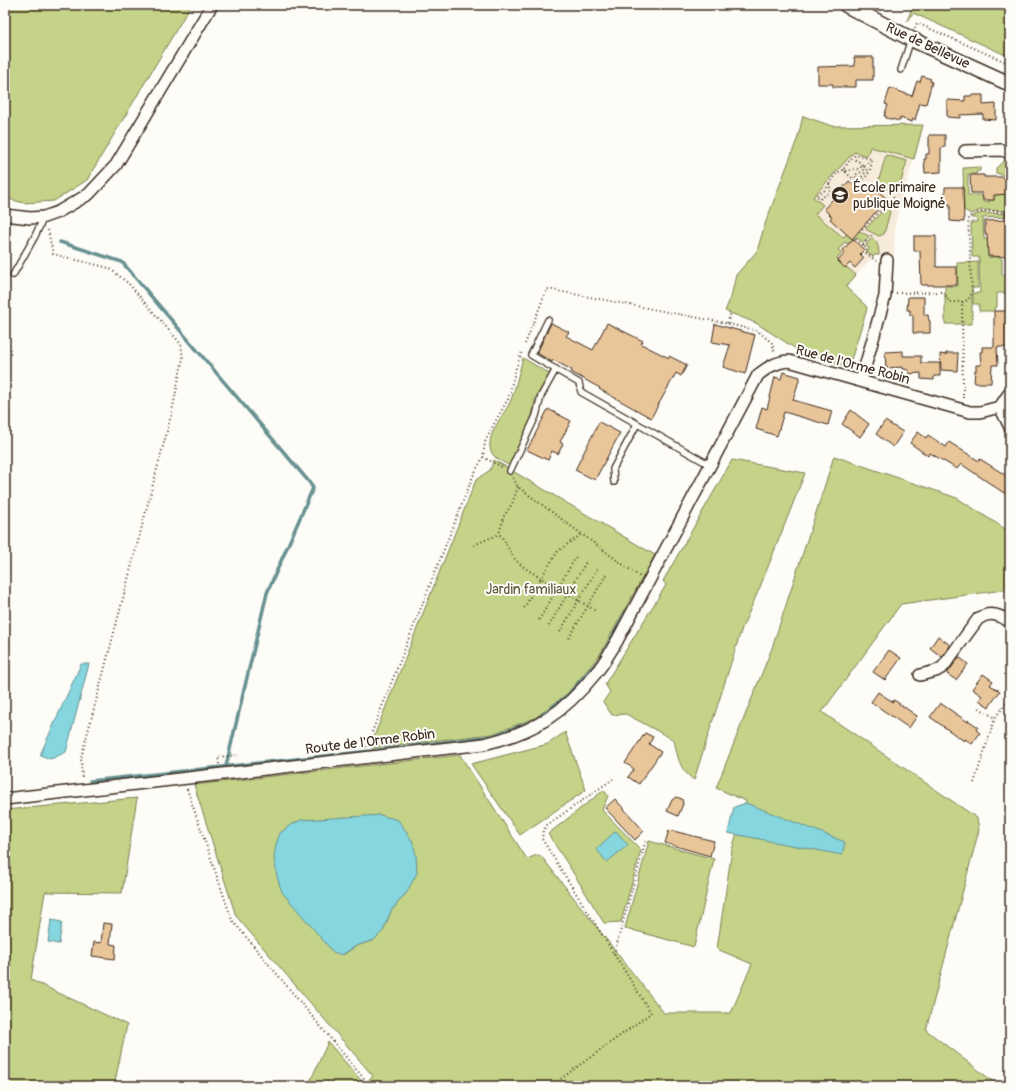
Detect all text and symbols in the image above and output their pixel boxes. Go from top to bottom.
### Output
street label: Rue de Bellevue [883,19,973,72]
place label: École primaire publique Moigné [853,178,945,212]
school or university icon: École primaire publique Moigné [830,185,850,205]
street label: Rue de l'Orme Robin [794,341,912,388]
park label: Jardin familiaux [486,581,576,598]
street label: Route de l'Orme Robin [304,725,436,758]

